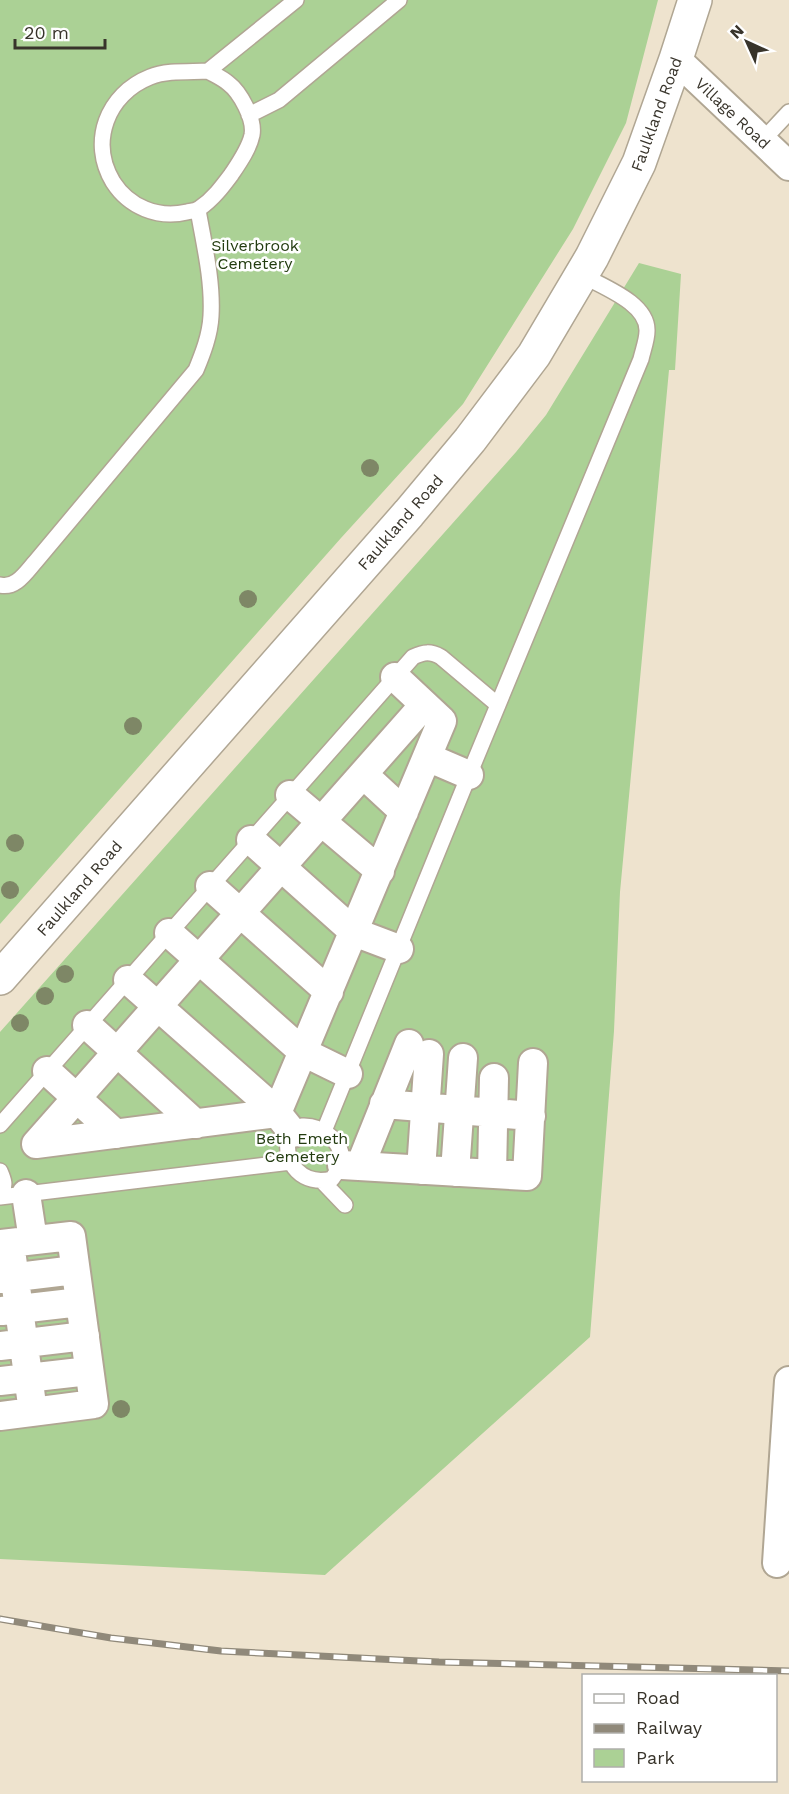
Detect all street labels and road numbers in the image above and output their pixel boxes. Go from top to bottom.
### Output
street label: Faulkland Road [627,54,686,174]
street label: Village Road [691,74,774,153]
street label: Faulkland Road [354,471,447,574]
street label: Faulkland Road [33,837,126,940]

